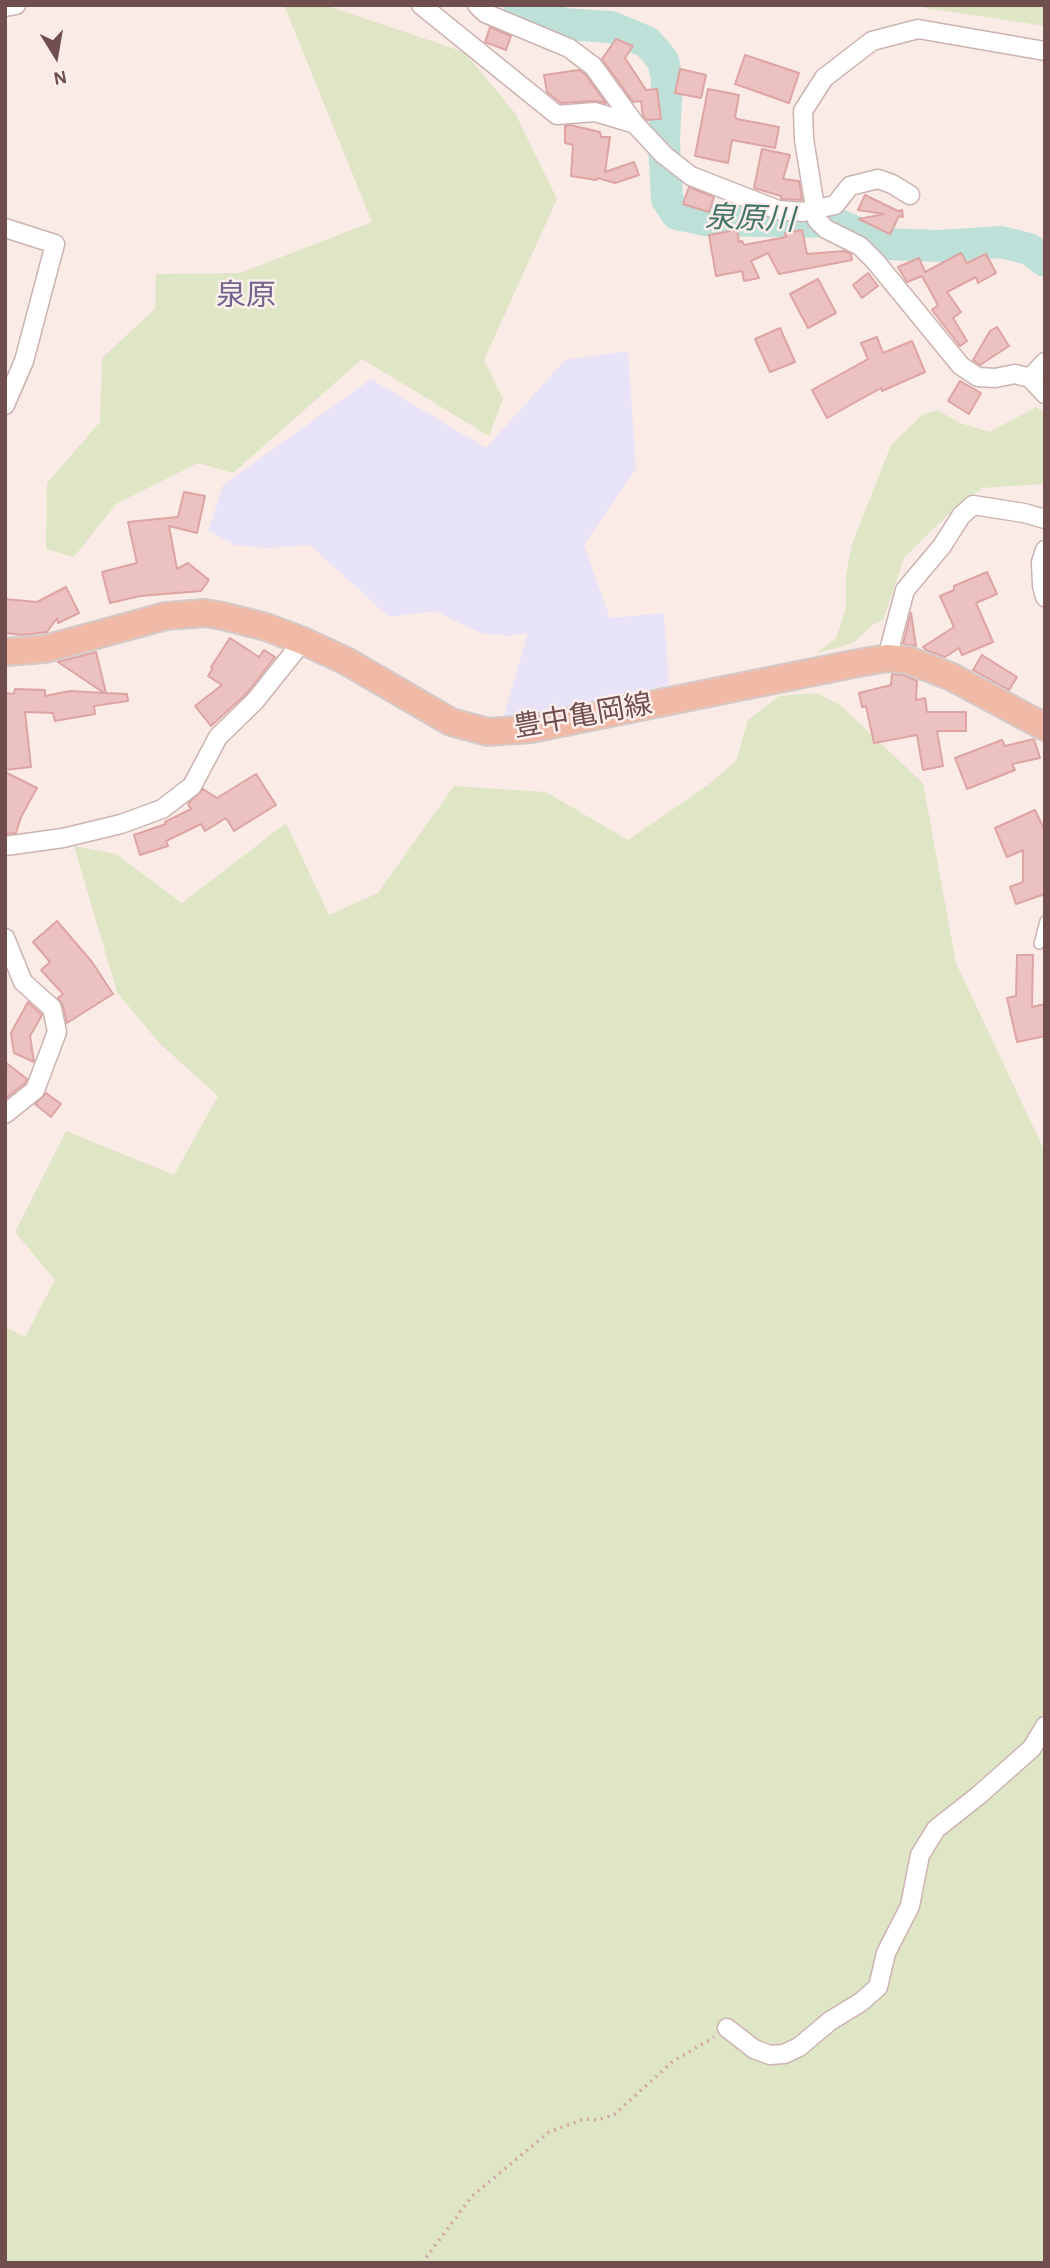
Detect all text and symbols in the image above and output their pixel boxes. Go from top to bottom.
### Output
north arrow [21,21,91,91]
text: N [52,67,68,88]
water label: 泉原川 [704,199,796,239]
district label: 泉原 [216,278,276,314]
street label: 豊中亀岡線 [511,687,655,745]

